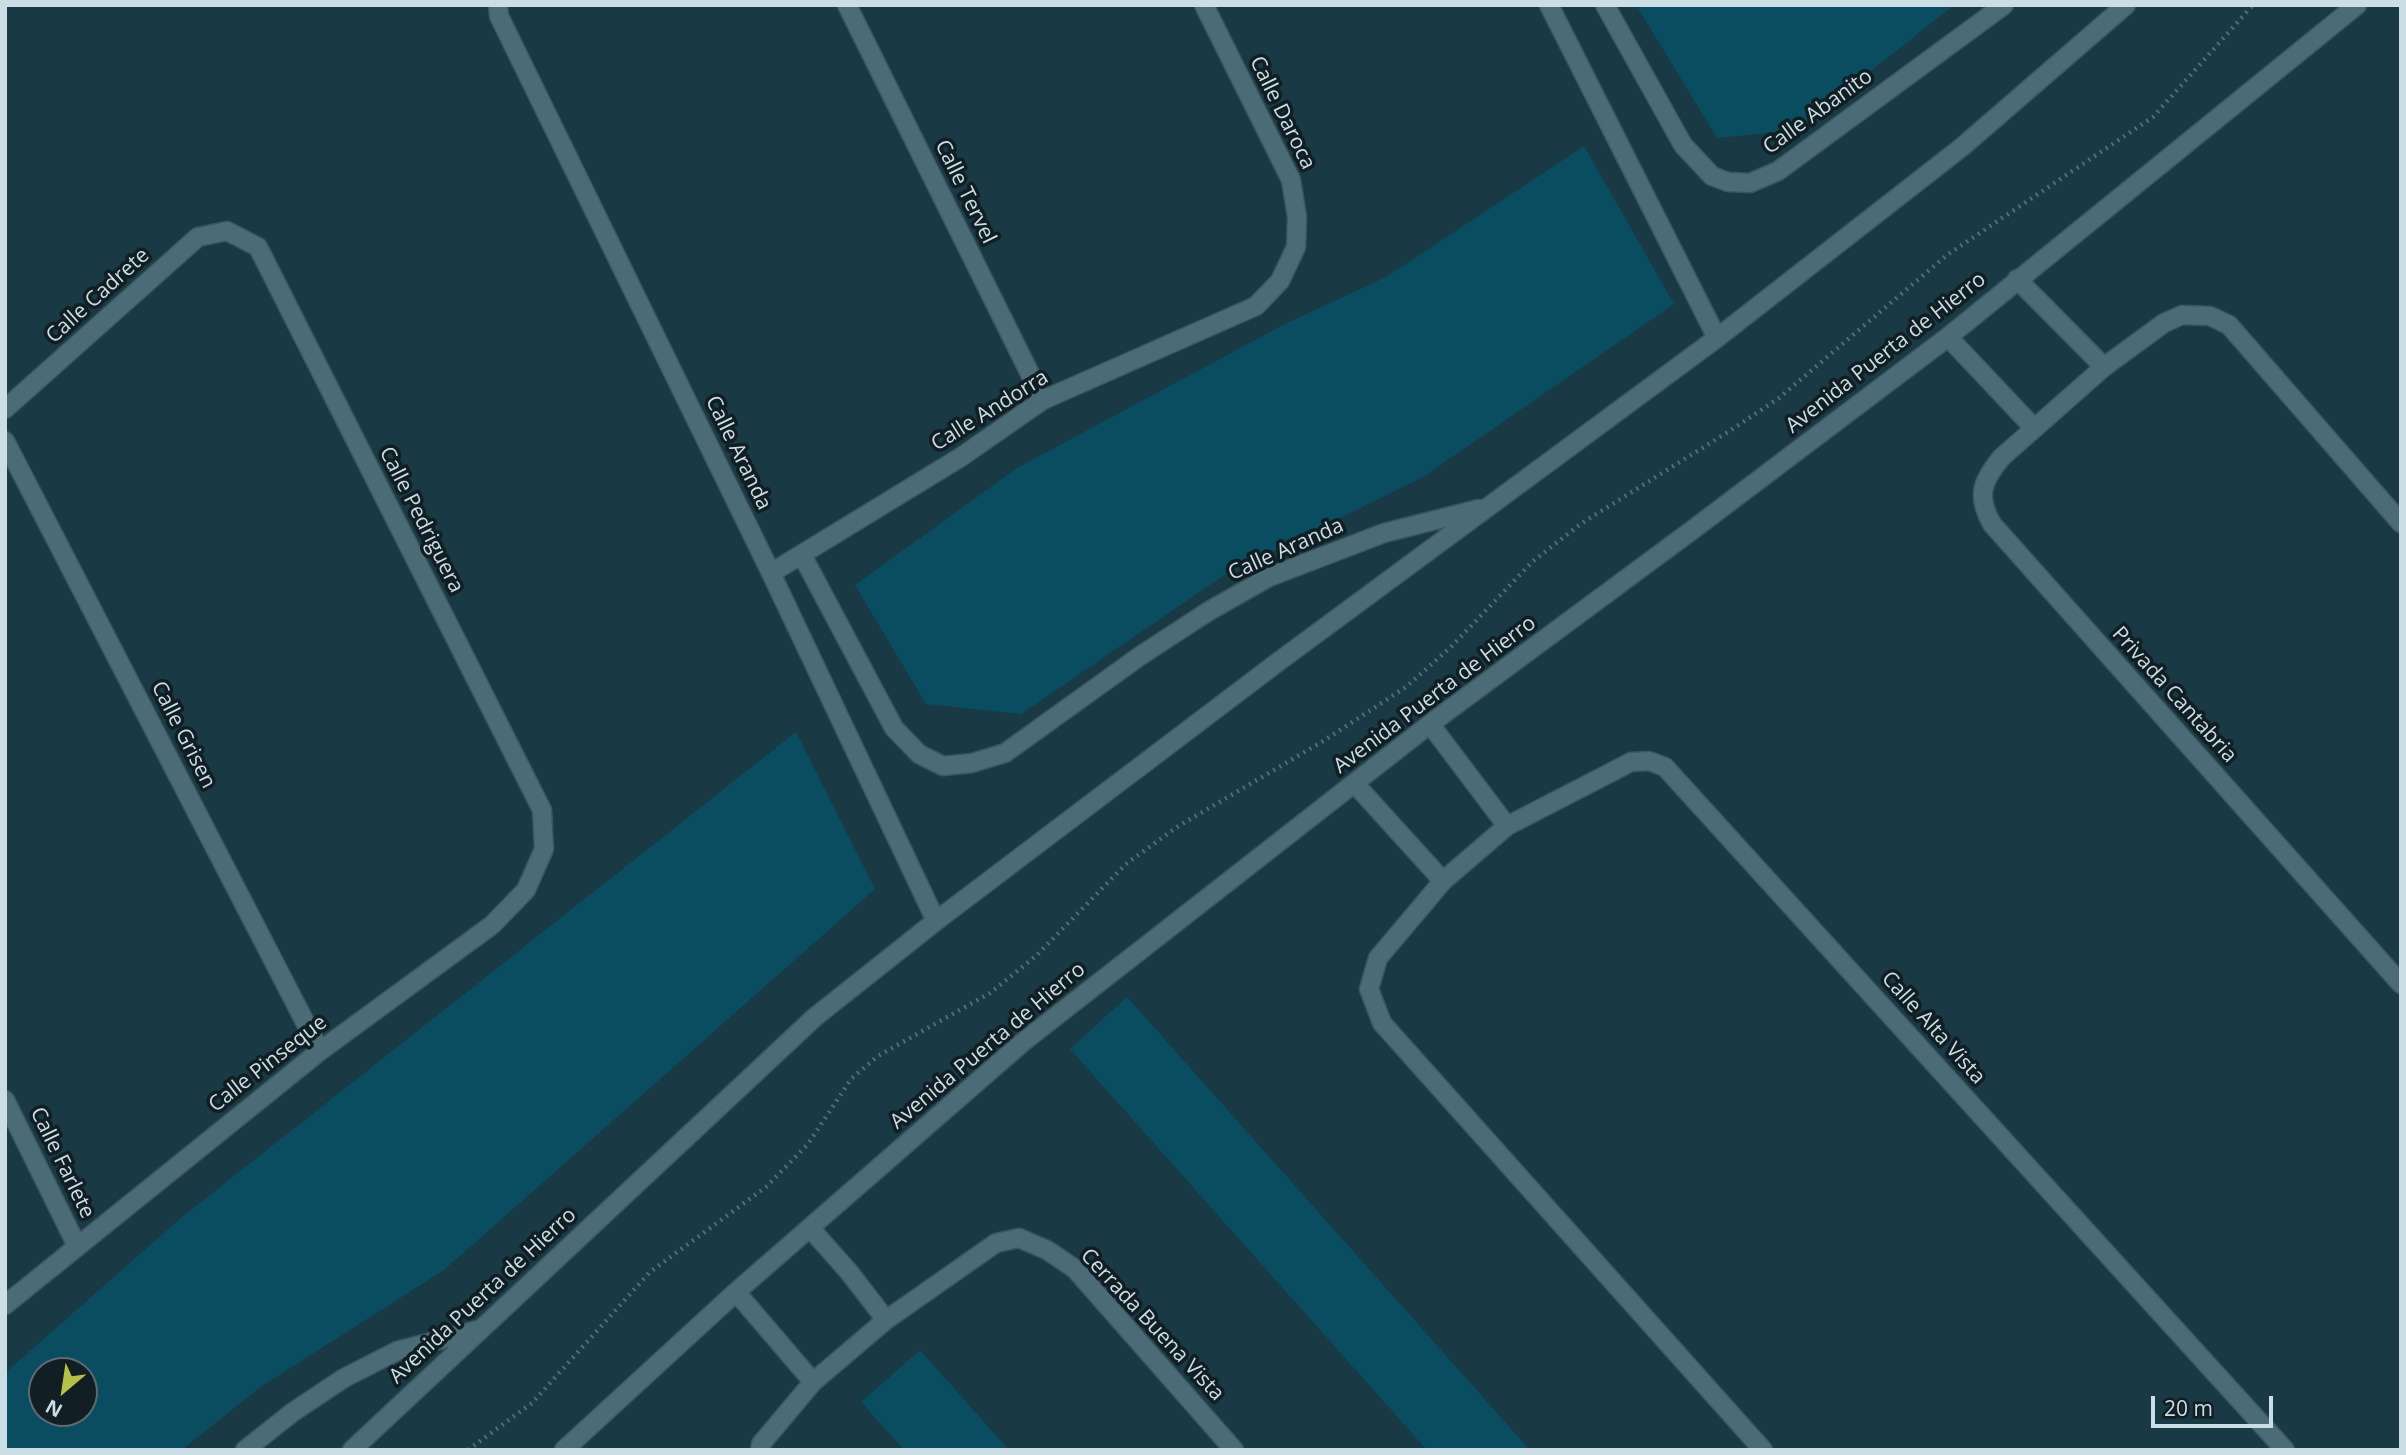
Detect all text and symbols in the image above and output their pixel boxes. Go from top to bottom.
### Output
street label: Calle Daroca [1244,52,1320,174]
street label: Calle Abanito [1758,64,1878,160]
street label: Calle Tervel [929,136,1001,248]
street label: Calle Cadrete [41,243,155,349]
street label: Avenida Puerta de Hierro [1781,267,1991,439]
street label: Calle Andorra [927,365,1053,457]
street label: Calle Aranda [700,392,776,514]
street label: Calle Pedriguera [373,443,469,597]
street label: Calle Aranda [1224,513,1348,587]
street label: Avenida Puerta de Hierro [1329,611,1541,779]
street label: Privada Cantabria [2106,622,2242,768]
street label: Calle Grisen [145,677,221,793]
street label: Avenida Puerta de Hierro [885,957,1091,1135]
street label: Calle Alta Vista [1876,966,1990,1090]
street label: Calle Pinseque [204,1010,332,1118]
street label: Calle Farlete [24,1103,100,1223]
street label: Avenida Puerta de Hierro [384,1203,582,1389]
street label: Cerrada Buena Vista [1075,1244,1229,1406]
north arrow [28,1357,98,1427]
scale bar [2154,1382,2276,1426]
text: N [41,1394,67,1424]
text: 20 m [2164,1394,2213,1422]

